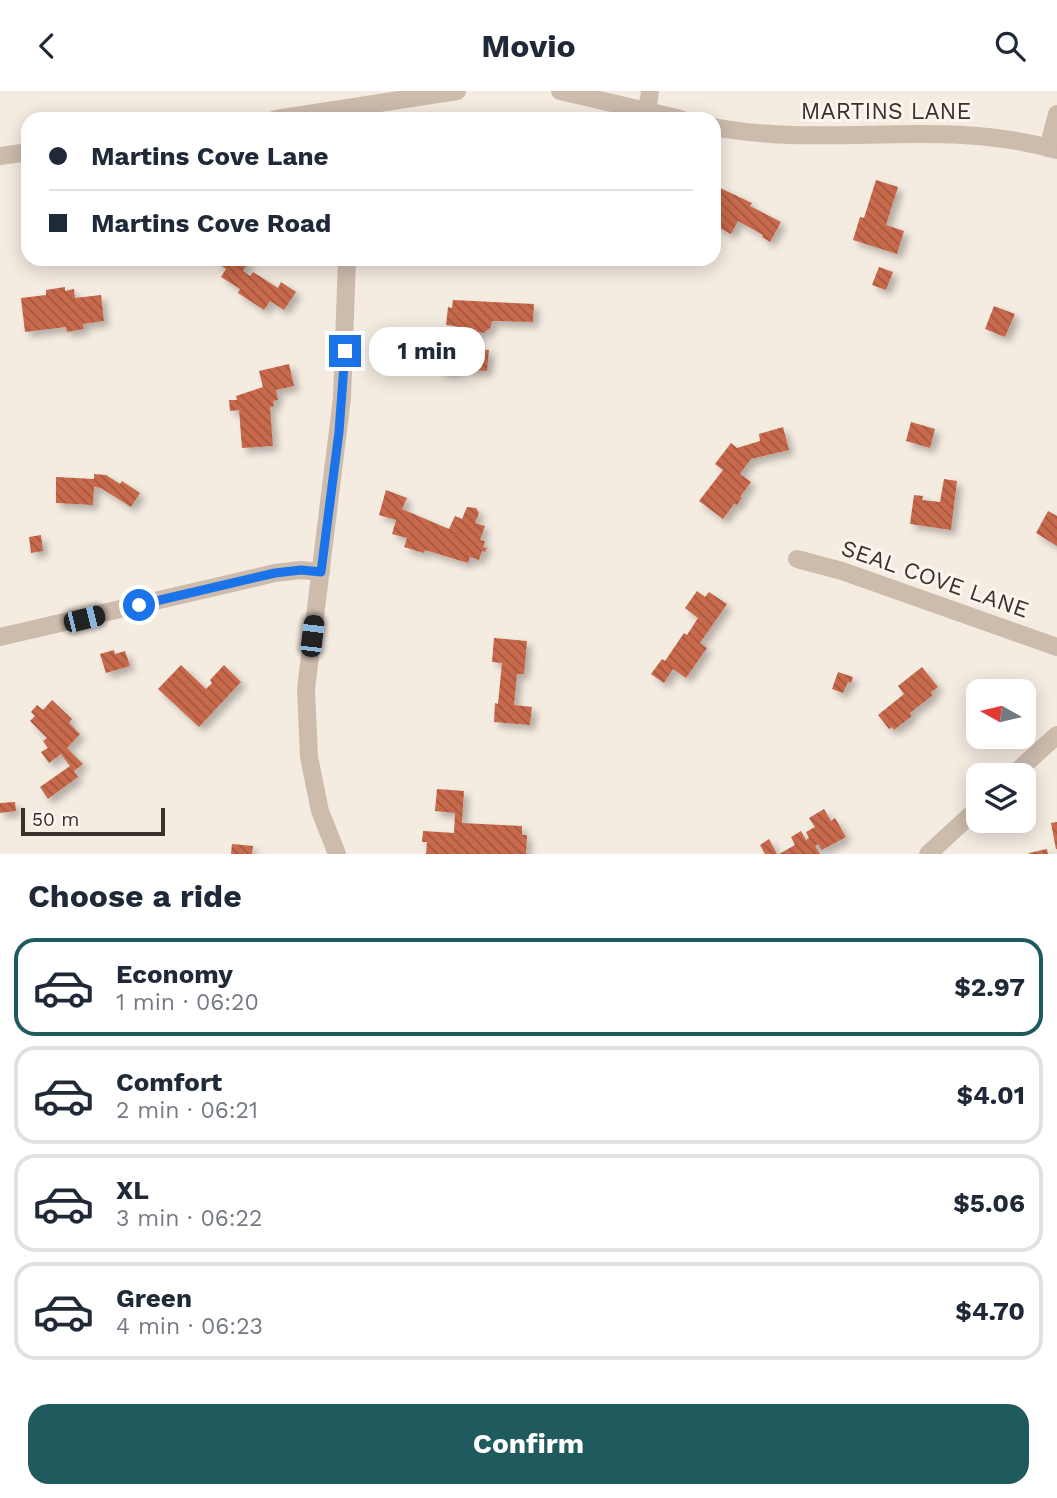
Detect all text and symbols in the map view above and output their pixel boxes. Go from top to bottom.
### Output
icon: back [28,27,66,65]
text: Movio [481,27,576,65]
icon: search [991,27,1029,65]
street label: MARTINS LANE [801,98,971,125]
text: Martins Cove Lane [91,141,329,171]
text: Martins Cove Road [91,208,331,238]
callout: 1 min [370,327,485,375]
route end [329,335,361,367]
text: 1 min [397,338,457,365]
street label: SEAL COVE LANE [838,534,1032,624]
route start [123,589,155,621]
car [62,604,107,634]
car [300,614,325,658]
north arrow [966,679,1036,749]
map controls [966,679,1036,833]
button: layers [966,763,1036,833]
scale bar [21,805,164,837]
text: 50 m [32,808,79,831]
text: Choose a ride [28,877,242,915]
icon: car [32,956,95,1019]
text: Economy [116,959,233,989]
text: $2.97 [954,972,1025,1002]
text: 1 min · 06:20 [116,989,259,1016]
icon: car [32,1064,95,1127]
text: Comfort [116,1067,222,1097]
text: $4.01 [956,1080,1025,1110]
text: 2 min · 06:21 [116,1097,258,1124]
icon: car [32,1172,95,1235]
text: XL [116,1175,149,1205]
text: $5.06 [953,1188,1025,1218]
text: 3 min · 06:22 [116,1205,262,1232]
icon: car [32,1280,95,1343]
text: Green [116,1283,192,1313]
text: $4.70 [955,1296,1025,1326]
text: 4 min · 06:23 [116,1313,263,1340]
button: Confirm [28,1404,1029,1484]

